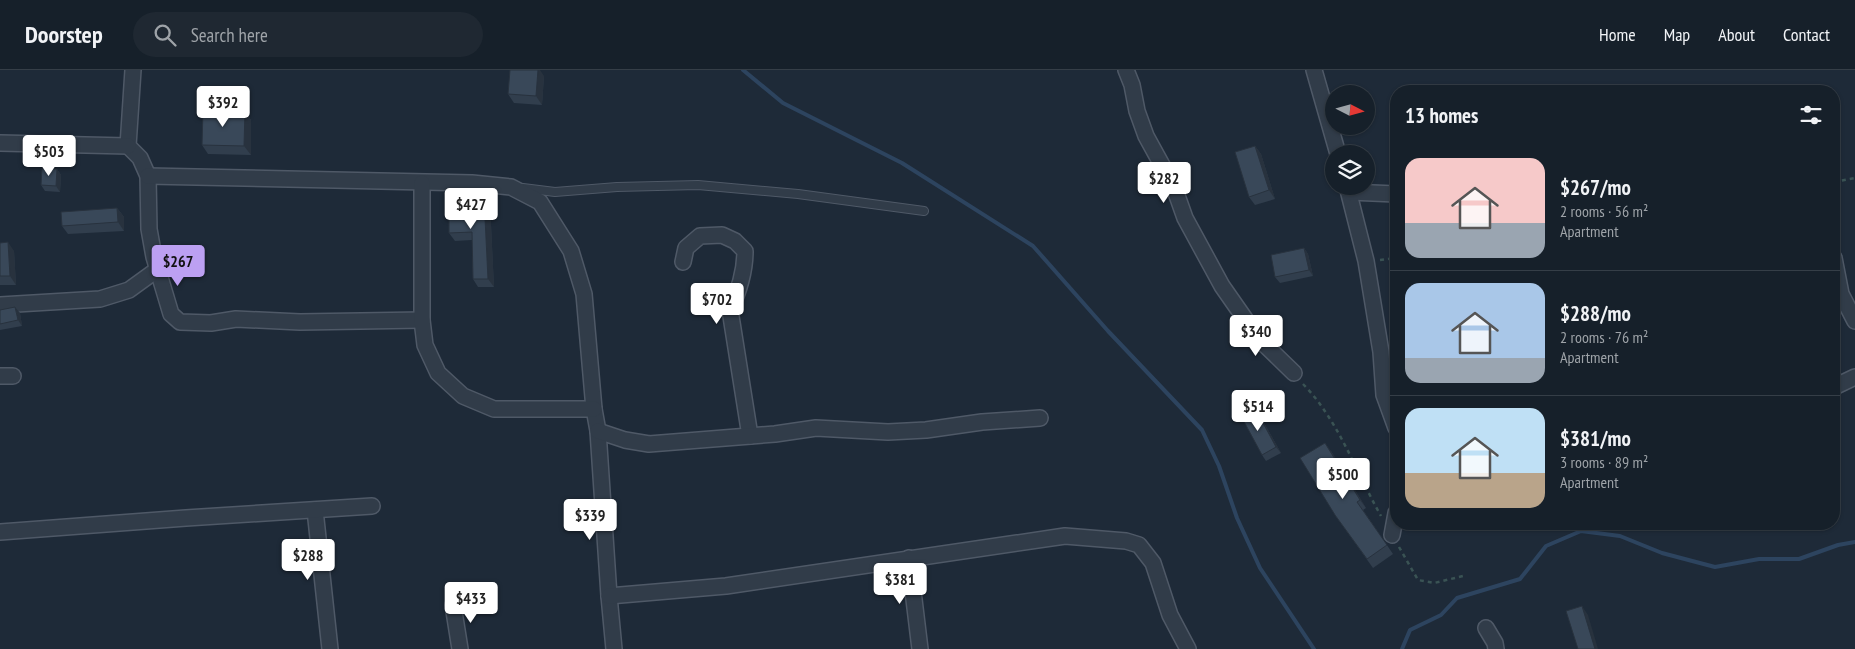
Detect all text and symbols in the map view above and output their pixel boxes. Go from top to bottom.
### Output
search box [133,12,483,57]
text: Doorstep [25,19,103,50]
icon: search [151,21,179,49]
text: Search here [191,23,268,47]
text: Home [1599,23,1636,46]
text: Map [1664,23,1690,46]
text: About [1718,23,1755,46]
text: Contact [1783,23,1830,46]
pin: $392 [193,85,253,128]
north arrow [1325,85,1375,135]
map controls [1325,85,1375,195]
text: $392 [208,92,238,112]
icon: filters [1797,101,1825,129]
text: 13 homes [1405,102,1478,129]
pin: $503 [19,134,79,177]
text: $503 [34,141,64,161]
button: layers [1325,145,1375,195]
pin: $282 [1134,162,1194,204]
text: $282 [1149,168,1179,188]
text: $267/mo [1560,174,1631,201]
icon: home [1445,178,1505,238]
pin: $427 [441,188,501,230]
text: $427 [456,194,486,214]
text: 2 rooms · 56 m² [1560,201,1648,221]
text: Apartment [1560,221,1619,241]
pin: $267 [148,244,208,287]
text: $267 [163,251,193,271]
pin: $702 [687,282,747,325]
text: $702 [702,289,732,309]
text: $288/mo [1560,300,1631,327]
icon: home [1445,303,1505,363]
pin: $340 [1226,314,1286,357]
text: $340 [1241,321,1271,341]
text: 2 rooms · 76 m² [1560,327,1648,347]
text: Apartment [1560,347,1619,367]
pin: $514 [1228,390,1288,432]
text: $514 [1243,396,1273,416]
text: $381/mo [1560,425,1631,452]
icon: home [1445,428,1505,488]
text: 3 rooms · 89 m² [1560,452,1648,472]
pin: $500 [1313,458,1373,500]
text: $500 [1328,464,1358,484]
text: Apartment [1560,472,1619,492]
pin: $339 [560,498,620,541]
text: $339 [575,505,605,525]
pin: $288 [278,538,338,581]
text: $288 [293,545,323,565]
pin: $381 [870,562,930,605]
text: $381 [885,569,915,589]
pin: $433 [441,582,501,624]
text: $433 [456,588,486,608]

